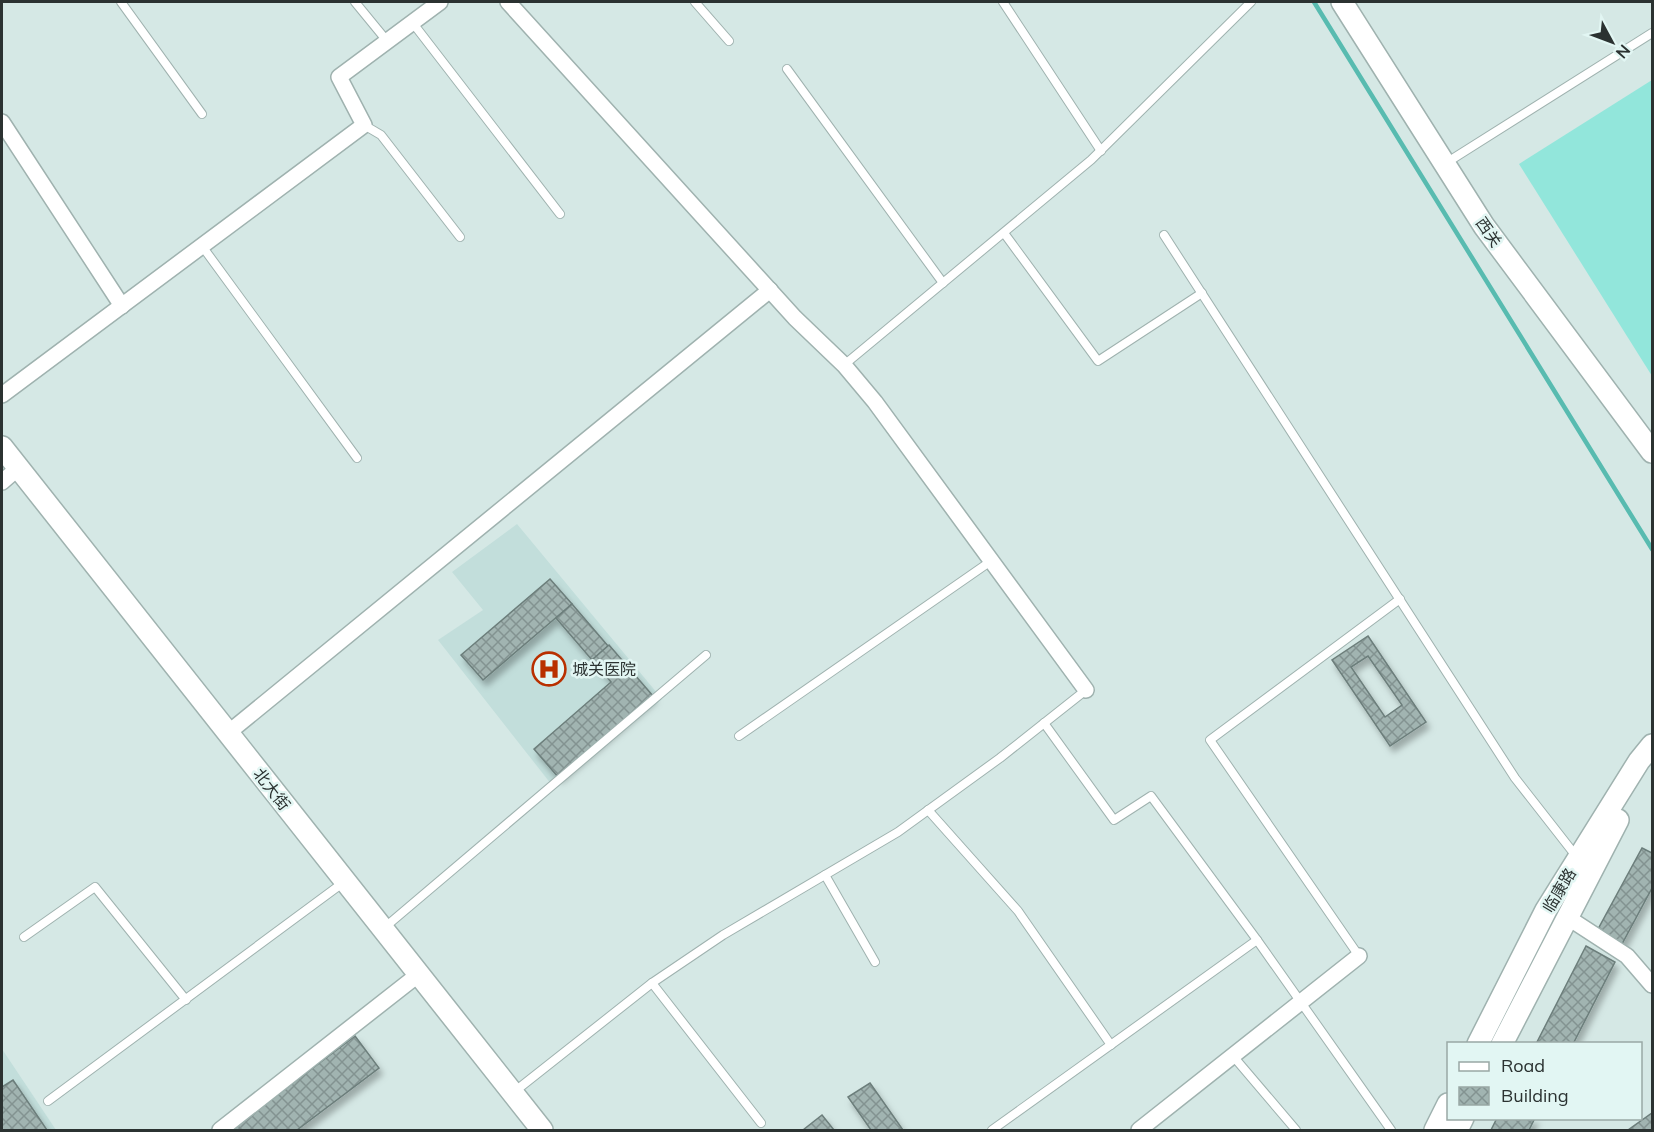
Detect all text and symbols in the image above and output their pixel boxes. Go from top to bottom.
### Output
north arrow [1582,12,1642,72]
text: N [1612,41,1635,63]
street label: 西关 [1472,213,1506,251]
hospital icon: 城关医院 [531,651,567,687]
place label: 城关医院 [572,659,636,679]
street label: 北大街 [249,764,295,814]
street label: 临康路 [1538,864,1580,916]
legend [1447,1042,1642,1120]
text: Road [1501,1054,1545,1077]
text: Building [1501,1084,1569,1107]

